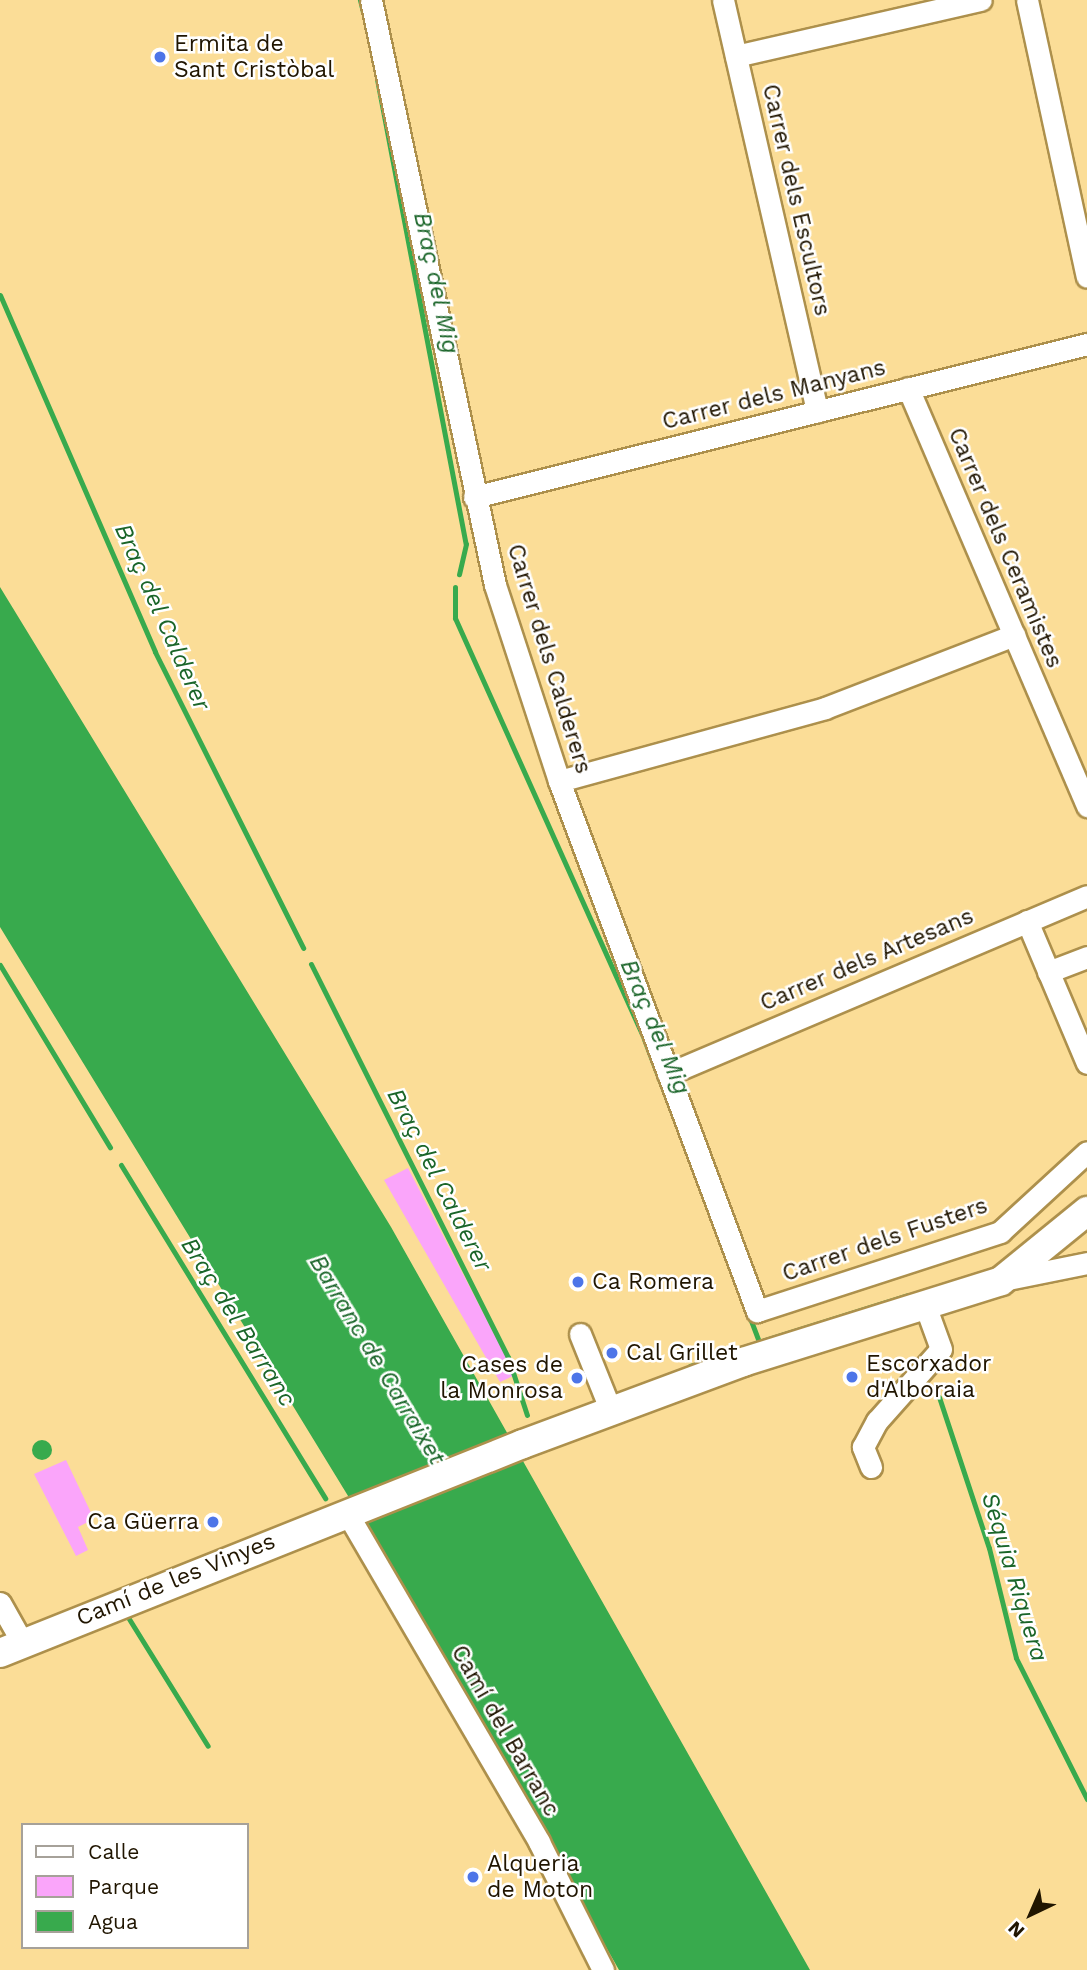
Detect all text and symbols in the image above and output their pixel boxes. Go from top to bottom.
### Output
place label: Ermita de Sant Cristòbal [174,30,334,84]
marker: Ermita de Sant Cristòbal [152,49,168,65]
street label: Carrer dels Escultors [756,81,836,319]
water label: Braç del Mig [407,209,465,357]
street label: Carrer dels Manyans [659,354,889,436]
street label: Carrer dels Ceramistes [942,424,1068,672]
water label: Braç del Calderer [108,519,216,715]
street label: Carrer dels Calderers [501,541,597,777]
street label: Carrer dels Artesans [755,902,979,1018]
water label: Braç del Mig [613,955,697,1099]
water label: Braç del Calderer [380,1083,498,1277]
street label: Carrer dels Fusters [779,1192,991,1288]
water label: Braç del Barranc [174,1232,302,1412]
water label: Barranc de Carraixet [303,1250,451,1470]
place label: Ca Romera [592,1268,715,1296]
marker: Ca Romera [570,1274,586,1290]
place label: Cal Grillet [626,1339,738,1367]
marker: Cal Grillet [604,1345,620,1361]
place label: Escorxador d'Alboraia [866,1350,991,1404]
place label: Cases de la Monrosa [440,1351,563,1405]
marker: Escorxador d'Alboraia [844,1369,860,1385]
marker: Cases de la Monrosa [569,1370,585,1386]
water label: Séquia Riquera [975,1489,1053,1665]
place label: Ca Güerra [87,1508,199,1536]
marker: Ca Güerra [205,1514,221,1530]
street label: Camí de les Vinyes [72,1527,280,1633]
street label: Camí del Barranc [445,1640,565,1822]
legend [21,1823,248,1949]
text: Calle [88,1839,139,1864]
place label: Alqueria de Moton [487,1850,593,1904]
marker: Alqueria de Moton [465,1869,481,1885]
text: Parque [88,1874,159,1899]
north arrow [996,1879,1066,1949]
text: Agua [88,1909,138,1934]
text: N [1003,1916,1029,1943]

